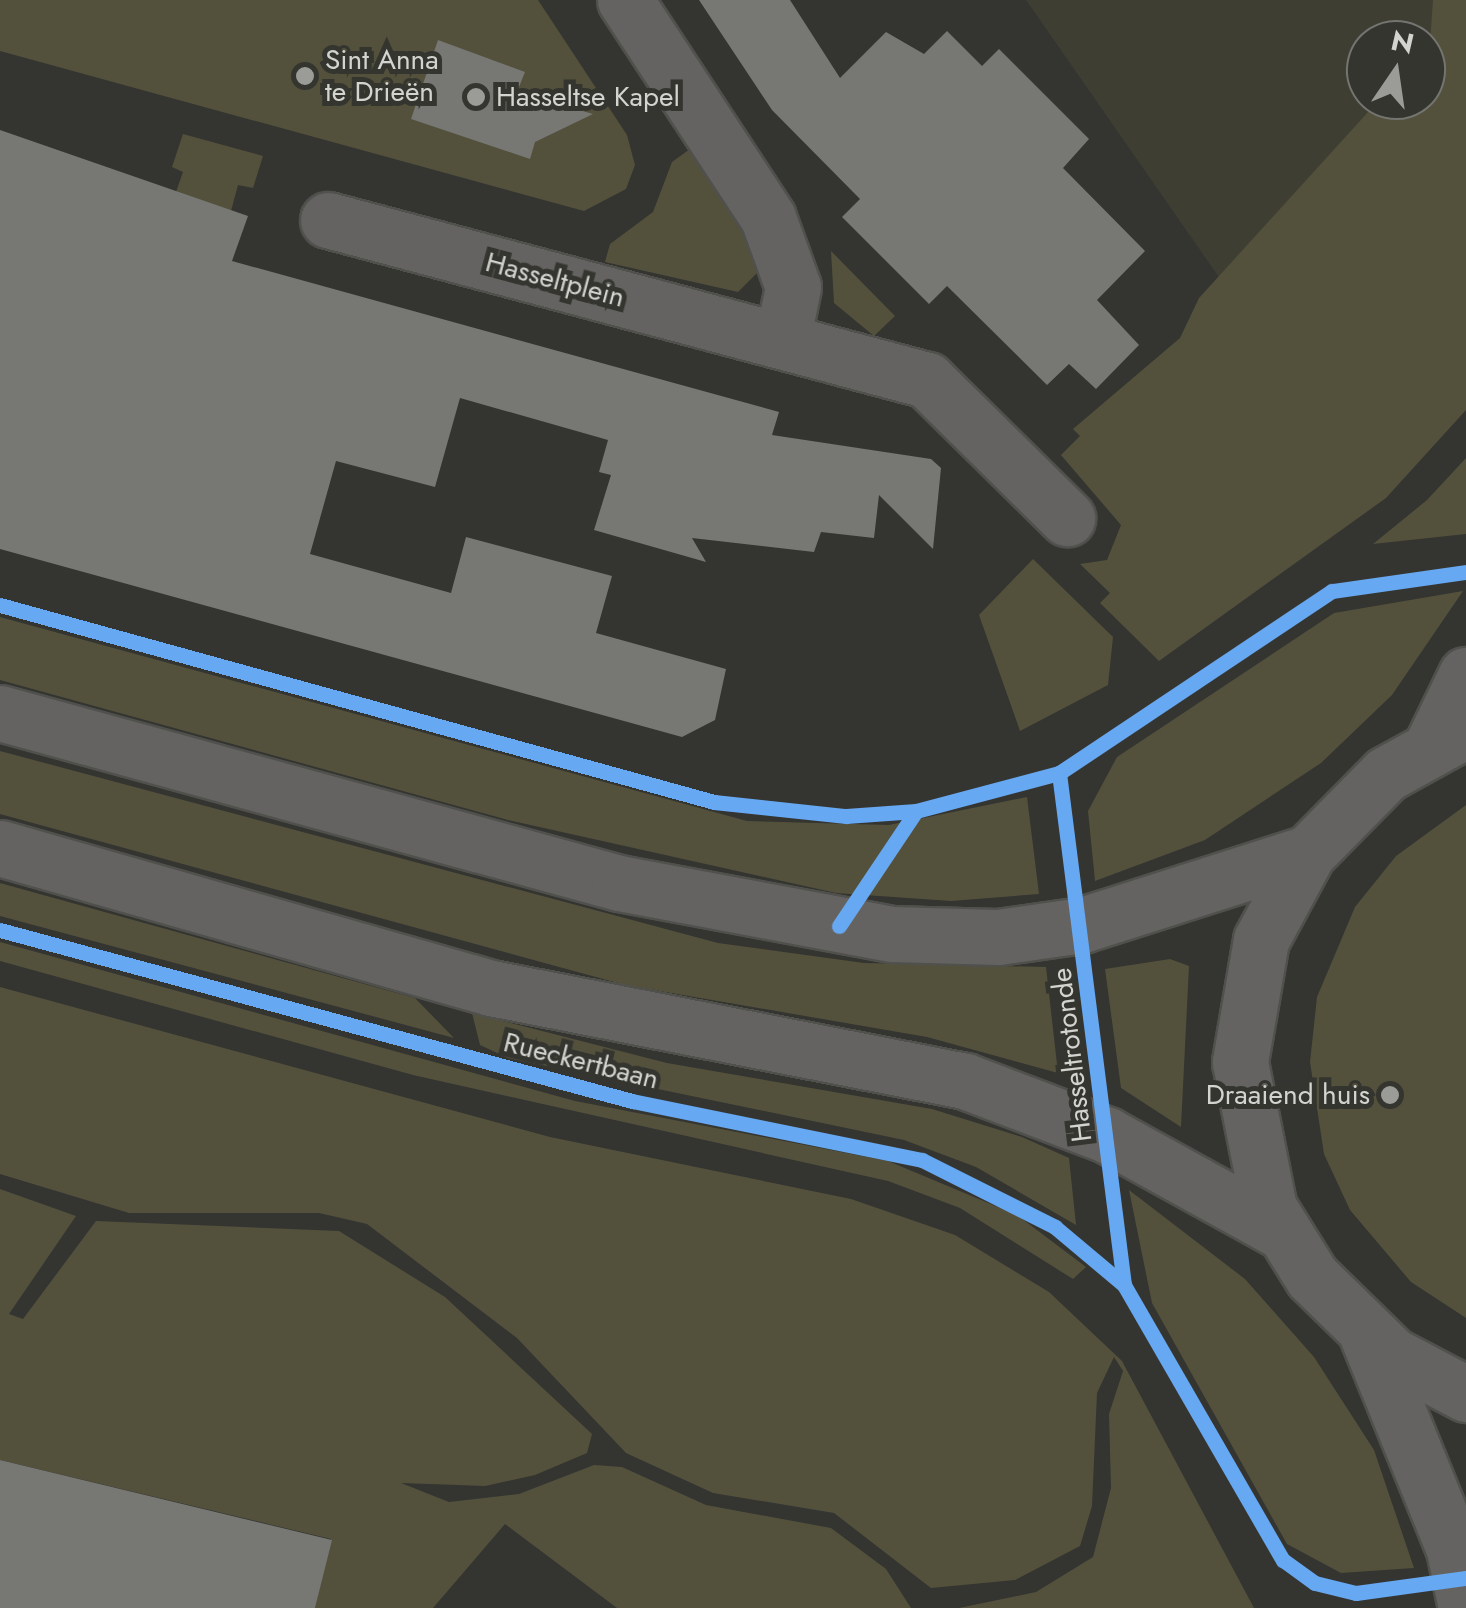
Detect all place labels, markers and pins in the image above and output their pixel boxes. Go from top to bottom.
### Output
place label: Sint Anna te Drieën [325,43,439,109]
marker: Sint Anna te Drieën [294,65,316,87]
place label: Hasseltse Kapel [496,80,680,114]
marker: Hasseltse Kapel [465,86,487,108]
place label: Draaiend huis [1206,1078,1370,1112]
marker: Draaiend huis [1379,1084,1401,1106]

